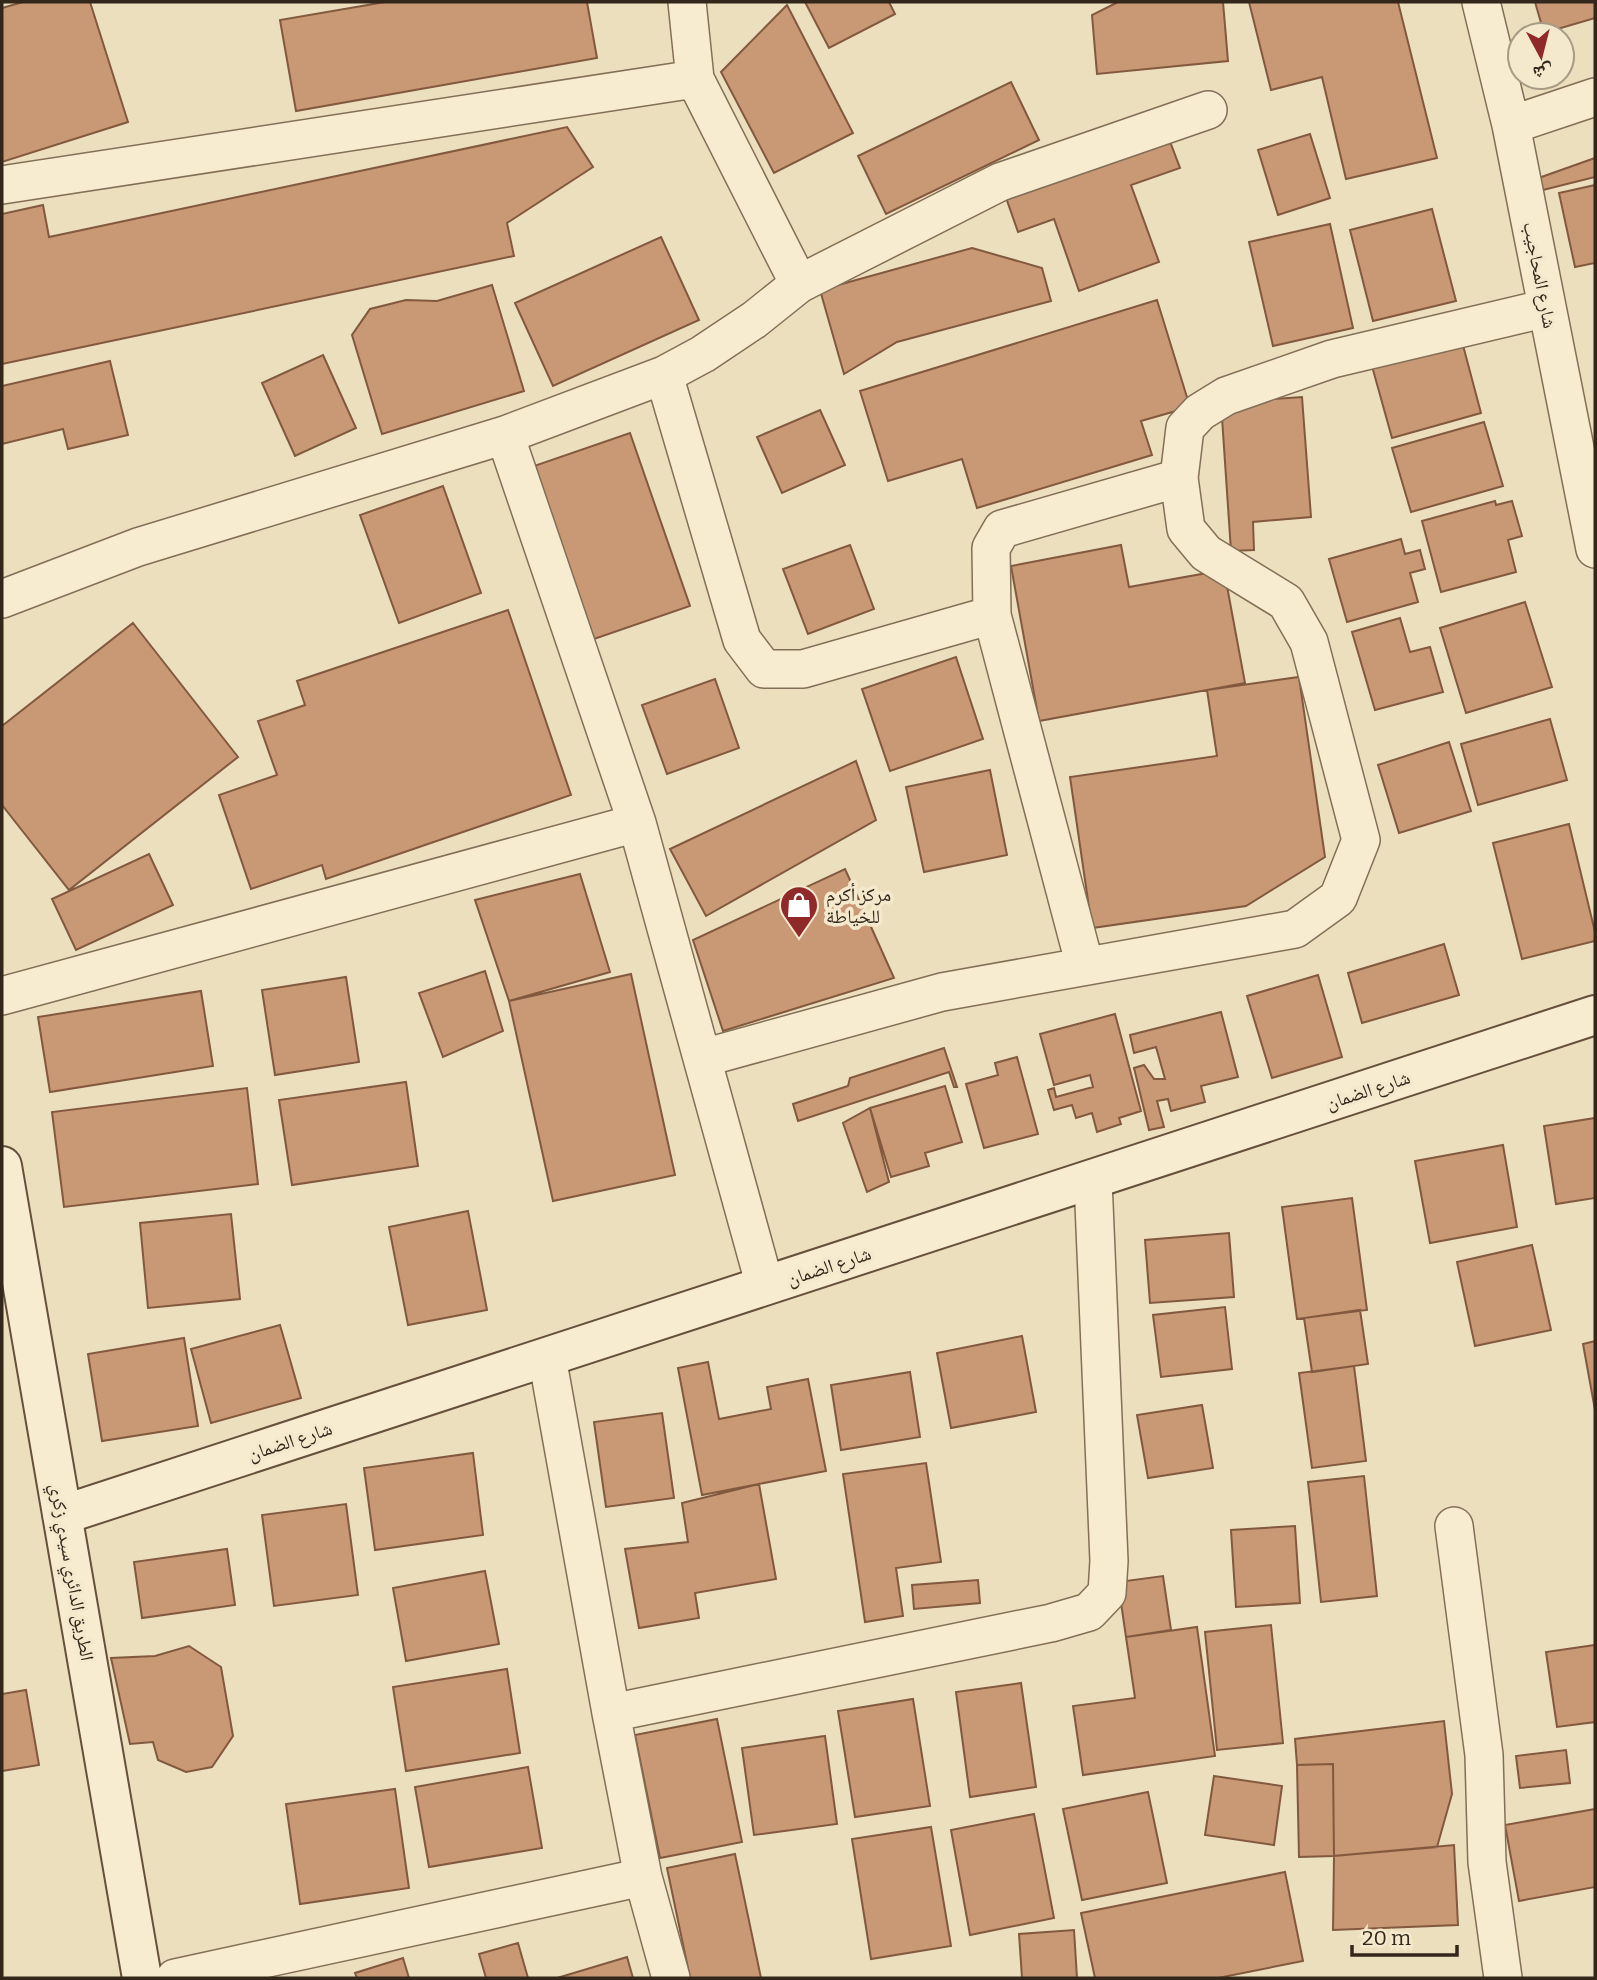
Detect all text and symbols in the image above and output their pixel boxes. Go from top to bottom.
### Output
north arrow [1506,21,1576,91]
text: ش [1532,60,1554,85]
street label: شارع المحاجيب [1518,220,1562,330]
place label: مركز أكرم للخياطة [826,883,891,928]
shop icon: مركز أكرم للخياطة [778,884,820,939]
street label: شارع الضمان [1323,1066,1413,1114]
street label: شارع الضمان [784,1242,874,1290]
street label: شارع الضمان [245,1417,335,1465]
street label: الطريق الدائري سيدي زكري [41,1481,99,1663]
scale bar [1352,1913,1457,1957]
text: 20 m [1362,1925,1411,1951]

